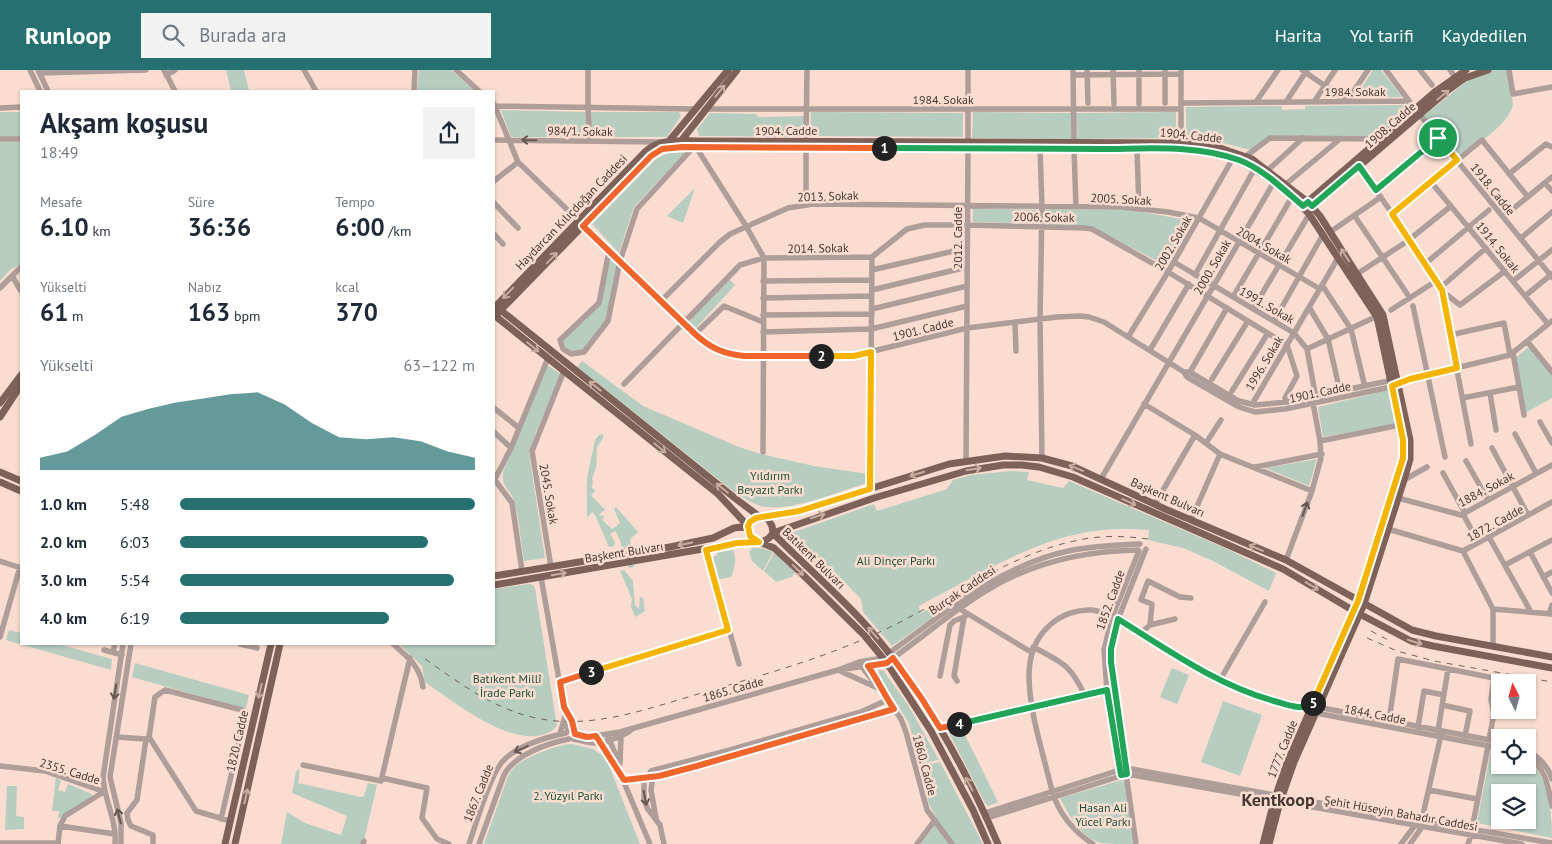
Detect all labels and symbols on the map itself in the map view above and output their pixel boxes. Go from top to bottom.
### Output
street label: 1984. Sokak [1324,84,1386,99]
one-way arrow [714,85,725,98]
one-way arrow [1436,90,1449,101]
street label: 1984. Sokak [912,92,974,107]
street label: 1908. Cadde [1361,99,1419,151]
pin [1417,117,1459,159]
street label: 984/1. Sokak [547,123,613,139]
street label: 1904. Cadde [755,123,817,138]
street label: 1904. Cadde [1159,124,1223,146]
one-way arrow [521,135,538,145]
pin: 1 [872,136,896,160]
street label: Haydarcan Kılıçdoğan Caddesi [512,151,630,273]
street label: 1918. Cadde [1467,160,1519,218]
street label: 2013. Sokak [797,187,859,205]
street label: 2005. Sokak [1090,190,1152,208]
street label: 2012. Cadde [950,207,965,269]
street label: 2006. Sokak [1013,209,1075,225]
street label: 2002. Sokak [1151,213,1195,273]
street label: 1914. Sokak [1473,218,1523,276]
street label: 2004. Sokak [1234,223,1294,267]
street label: 2000. Sokak [1190,237,1234,297]
street label: 2014. Sokak [787,240,849,256]
one-way arrow [1340,249,1350,263]
one-way arrow [546,251,558,264]
street label: 1991. Sokak [1237,283,1297,327]
one-way arrow [502,287,514,299]
street label: 1901. Cadde [891,314,955,344]
street label: 1996. Sokak [1242,333,1286,393]
one-way arrow [527,341,540,352]
pin: 2 [808,344,834,368]
street label: 1901. Cadde [1288,378,1352,406]
one-way arrow [588,381,602,391]
one-way arrow [653,443,666,454]
street label: 2045. Sokak [536,463,562,526]
one-way arrow [1069,463,1084,472]
one-way arrow [965,464,981,474]
park label: Yıldırım Beyazıt Parkı [737,468,803,497]
street label: 1884. Sokak [1455,468,1517,510]
one-way arrow [909,470,925,480]
street label: Başkent Bulvarı [1129,474,1207,520]
one-way arrow [715,482,728,493]
one-way arrow [1121,498,1136,507]
street label: 1872. Cadde [1464,501,1526,545]
one-way arrow [1301,502,1310,517]
one-way arrow [810,511,826,521]
street label: Batıkent Bulvarı [779,524,849,592]
street label: Başkent Bulvarı [584,538,664,566]
one-way arrow [677,540,693,549]
one-way arrow [1249,542,1264,552]
park label: Ali Dinçer Parkı [857,553,935,568]
street label: Burçak Caddesi [926,562,998,618]
one-way arrow [792,564,804,576]
street label: 1852. Cadde [1092,568,1128,632]
one-way arrow [551,569,567,579]
one-way arrow [1305,582,1319,592]
one-way arrow [867,627,878,640]
one-way arrow [1407,637,1423,647]
pin: 3 [578,660,604,684]
park label: Batıkent Millî İrade Parkı [473,671,542,700]
street label: 1865. Cadde [701,673,765,705]
north arrow [1491,674,1536,719]
one-way arrow [110,683,120,699]
one-way arrow [255,683,264,699]
pin: 5 [1300,690,1326,716]
street label: 1844. Cadde [1343,701,1407,727]
street label: 1820. Cadde [223,709,251,773]
pin: 4 [946,712,972,736]
street label: 1777. Cadde [1264,718,1300,780]
street label: 1860. Cadde [910,733,940,797]
one-way arrow [514,745,529,754]
street label: 2355. Cadde [38,755,102,787]
street label: 1867. Cadde [460,762,496,824]
one-way arrow [964,778,974,792]
park label: 2. Yüzyıl Parkı [533,788,603,803]
district label: Kentkoop [1241,788,1315,811]
one-way arrow [242,789,251,805]
one-way arrow [640,789,650,805]
street label: Şehit Hüseyin Bahadır Caddesi [1323,792,1479,834]
park label: Hasan Ali Yücel Parkı [1075,800,1131,829]
one-way arrow [114,809,124,825]

